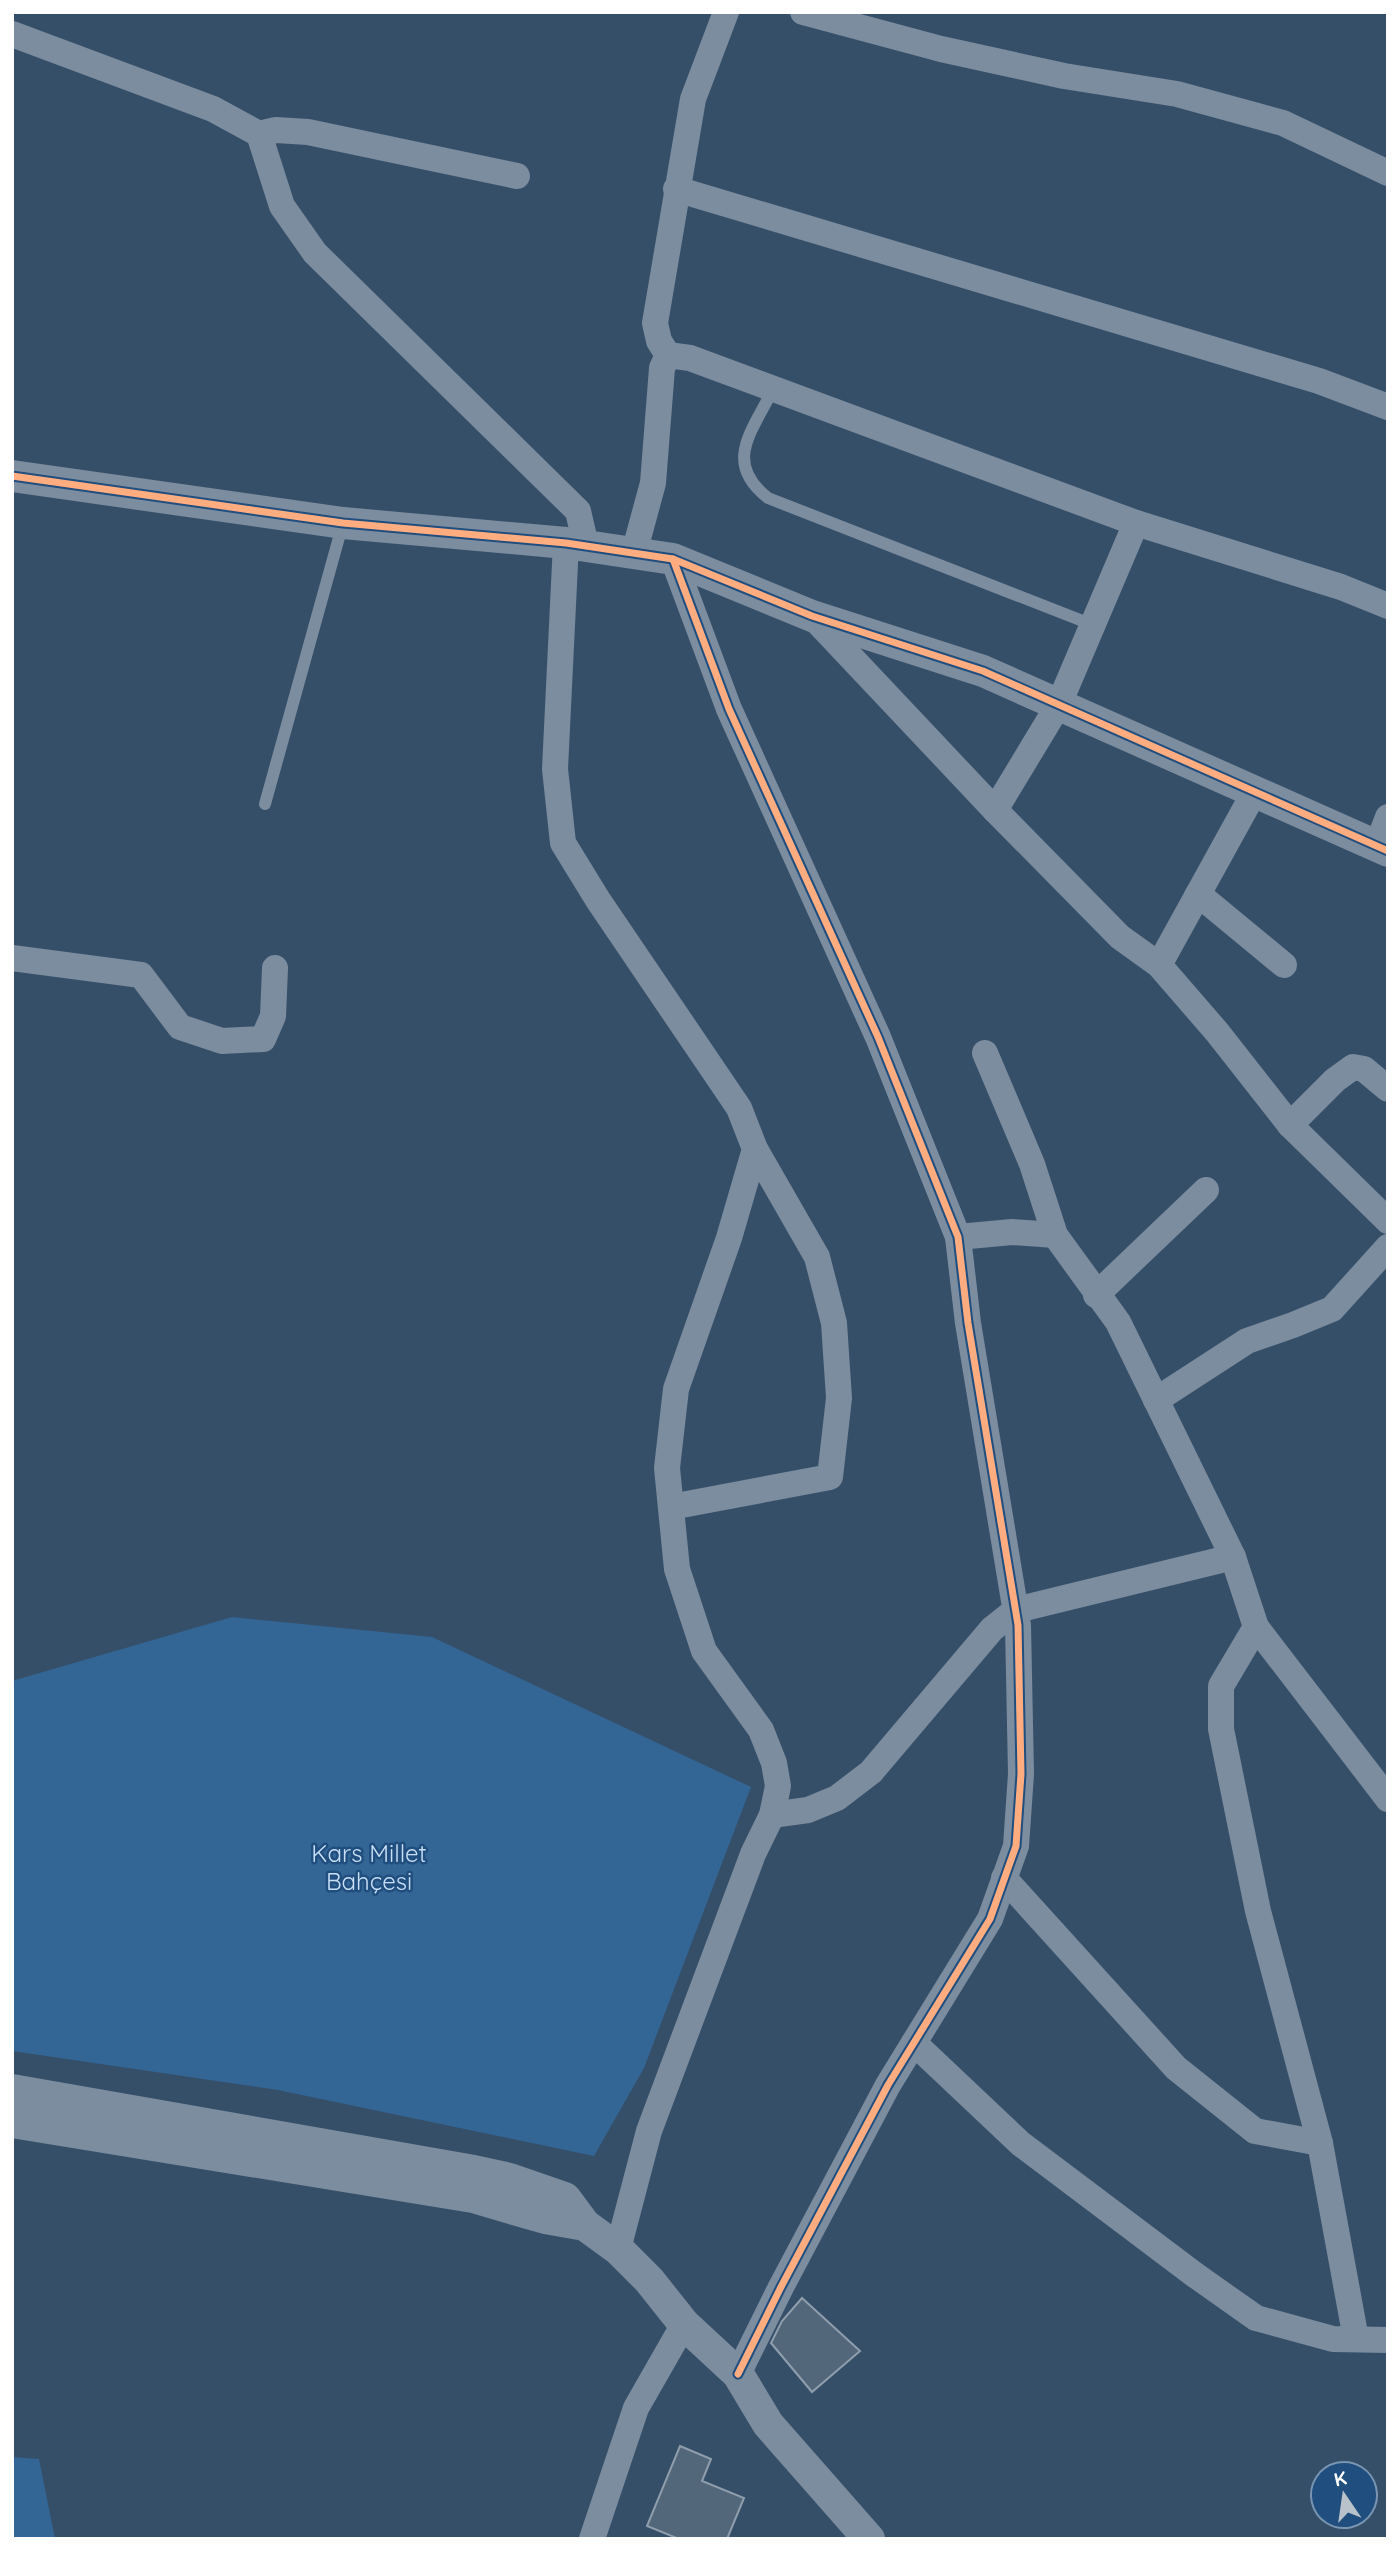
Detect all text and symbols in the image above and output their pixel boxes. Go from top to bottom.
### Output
park label: Kars Millet Bahçesi [311,1838,427,1896]
north arrow [1309,2460,1379,2530]
text: K [1331,2465,1349,2492]

